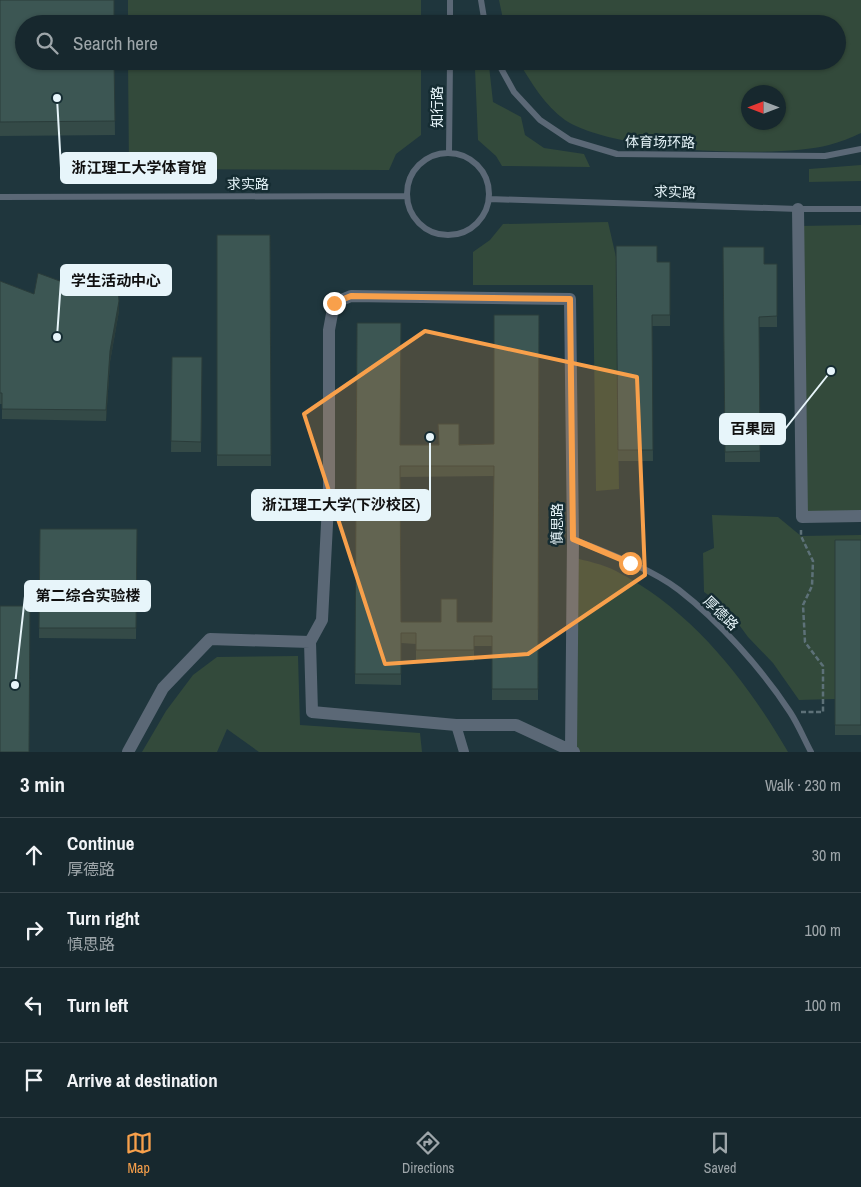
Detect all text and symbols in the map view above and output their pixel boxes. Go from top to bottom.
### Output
search box [15,15,846,70]
icon: search [33,29,61,57]
text: Search here [73,30,158,56]
north arrow [741,85,786,130]
street label: 知行路 [428,86,446,128]
street label: 体育场环路 [625,132,695,152]
callout: 浙江理工大学体育馆 [61,153,216,183]
text: 浙江理工大学体育馆 [71,157,207,178]
street label: 求实路 [227,175,269,193]
street label: 求实路 [654,182,696,202]
callout: 学生活动中心 [61,265,171,295]
text: 学生活动中心 [71,270,161,291]
route end [323,292,346,315]
callout: 百果园 [720,414,785,444]
text: 百果园 [730,418,776,439]
callout: 浙江理工大学(下沙校区) [252,490,430,520]
text: 浙江理工大学(下沙校区) [262,494,420,515]
street label: 慎思路 [548,503,566,545]
route start [619,552,642,575]
callout: 第二综合实验楼 [25,581,150,611]
text: 第二综合实验楼 [35,585,141,606]
street label: 厚德路 [700,592,742,634]
text: 3 min [20,770,65,799]
text: Walk · 230 m [765,774,841,796]
text: Continue [67,830,135,856]
icon: ahead [20,841,48,869]
text: 30 m [812,844,841,866]
text: 厚德路 [67,858,115,880]
text: Turn right [67,905,139,931]
icon: right [20,916,48,944]
text: 100 m [805,919,841,941]
text: 慎思路 [67,933,115,955]
icon: left [20,991,48,1019]
text: Turn left [67,992,128,1018]
text: 100 m [805,994,841,1016]
icon: arrive [20,1066,48,1094]
text: Arrive at destination [67,1067,218,1093]
tab: Map [125,1129,153,1177]
tab: Directions [402,1129,454,1177]
tab: Saved [704,1129,736,1177]

